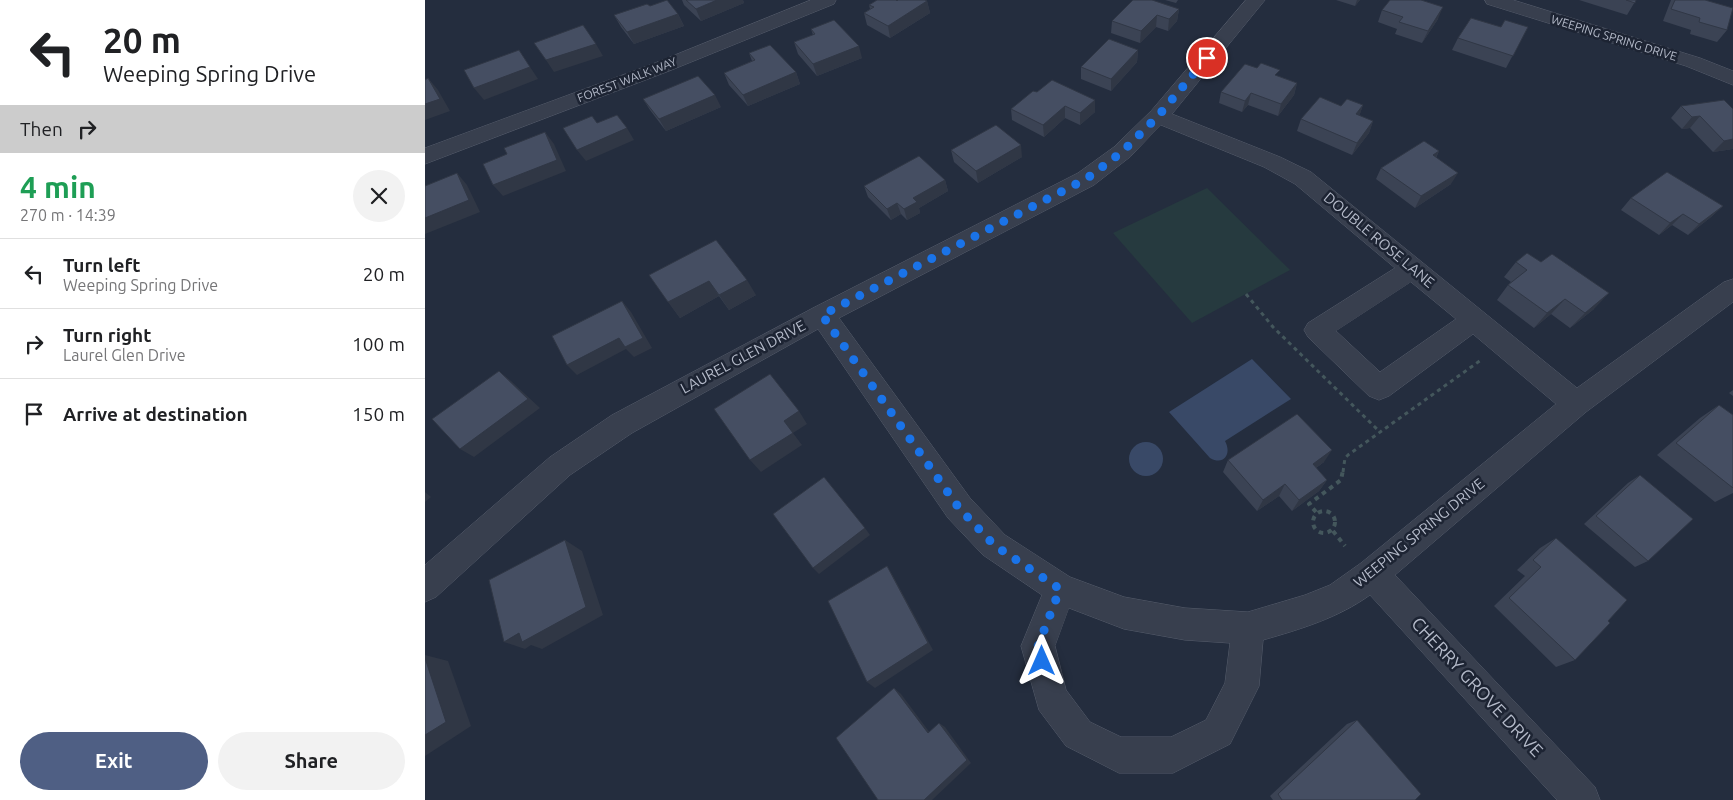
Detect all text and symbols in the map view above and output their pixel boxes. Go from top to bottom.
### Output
street label: WEEPING SPRING DRIVE [1550,12,1679,63]
icon: left [20,20,85,85]
text: 20 m [103,20,181,60]
pin [1186,37,1228,79]
icon: arrive [1193,44,1221,72]
street label: FOREST WALK WAY [575,55,678,104]
text: Weeping Spring Drive [103,61,316,86]
icon: right [73,115,101,143]
text: Then [20,118,63,140]
text: 4 min [20,170,96,204]
button: close [353,170,405,222]
street label: DOUBLE ROSE LANE [1321,188,1438,291]
text: 270 m · 14:39 [20,206,116,224]
text: Turn left [63,254,141,276]
icon: left [20,260,48,288]
text: 20 m [363,263,405,285]
text: Weeping Spring Drive [63,276,218,294]
street label: LAUREL GLEN DRIVE [678,316,808,397]
text: Turn right [63,324,151,346]
icon: right [20,330,48,358]
text: 100 m [352,333,405,355]
text: Laurel Glen Drive [63,346,186,364]
icon: arrive [20,400,48,428]
text: Arrive at destination [63,403,248,425]
text: 150 m [352,403,405,425]
street label: WEEPING SPRING DRIVE [1350,475,1488,591]
street label: CHERRY GROVE DRIVE [1408,613,1547,760]
position arrow [1015,634,1067,686]
button: Exit [20,732,208,790]
button: Share [218,732,405,790]

